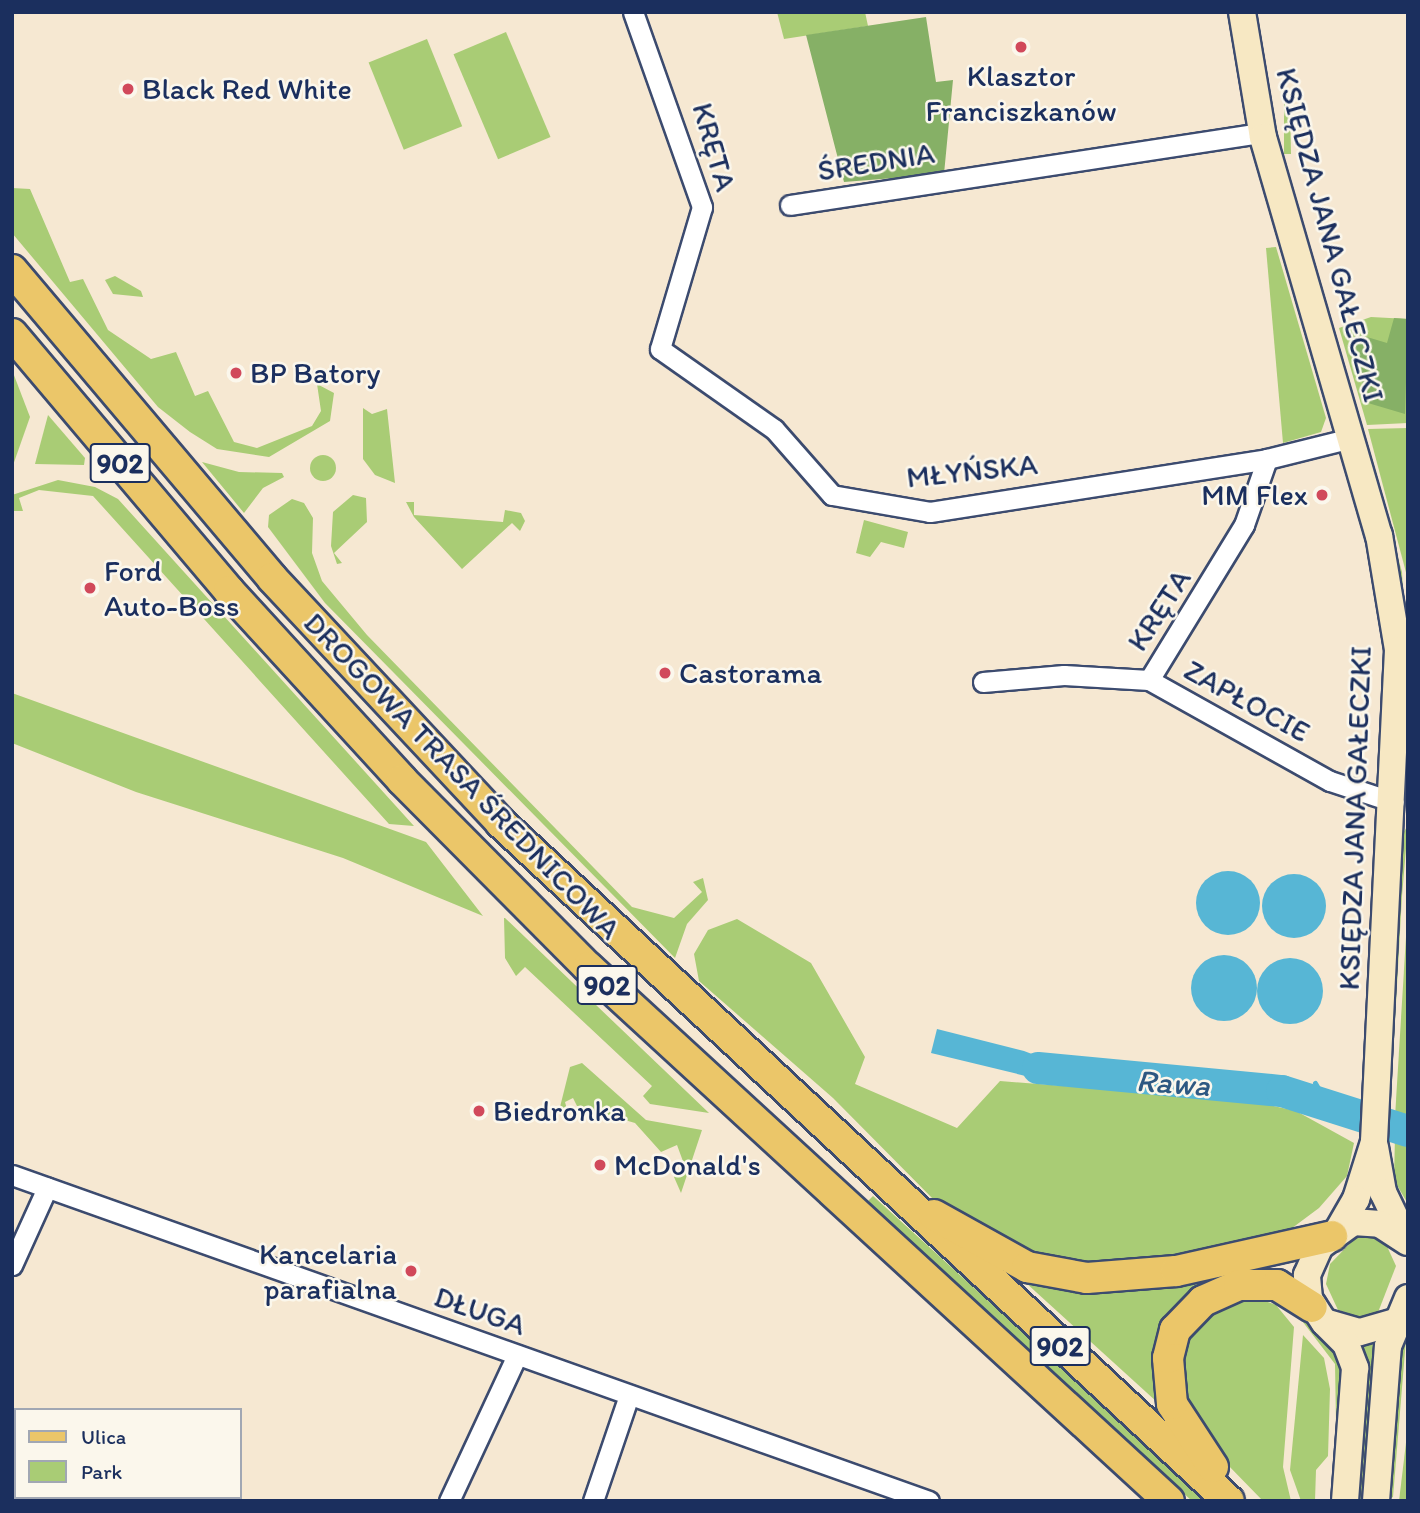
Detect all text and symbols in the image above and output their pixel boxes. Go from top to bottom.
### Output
marker: Klasztor Franciszkanów [1013,39,1029,55]
place label: Klasztor Franciszkanów [925,58,1117,128]
street label: KSIĘDZA JANA GAŁECZKI [1268,64,1392,406]
place label: Black Red White [142,71,352,107]
marker: Black Red White [120,81,136,97]
street label: KRĘTA [684,99,744,195]
street label: ŚREDNIA [815,135,937,189]
place label: BP Batory [250,355,380,391]
marker: BP Batory [228,365,244,381]
road number: 902 [88,438,152,488]
street label: MŁYŃSKA [905,446,1039,496]
place label: MM Flex [1201,477,1308,513]
marker: MM Flex [1314,487,1330,503]
place label: Ford Auto-Boss [104,553,240,624]
street label: KRĘTA [1119,562,1199,658]
marker: Ford Auto-Boss [82,580,98,596]
street label: DROGOWA TRASA ŚREDNICOWA [298,607,626,945]
street label: KSIĘDZA JANA GAŁECZKI [1331,645,1379,991]
street label: ZAPŁOCIE [1178,652,1316,750]
place label: Castorama [679,655,822,691]
marker: Castorama [657,665,673,681]
road number: 902 [576,960,638,1010]
water label: Rawa [1135,1061,1211,1105]
place label: Biedronka [493,1093,626,1129]
marker: Biedronka [471,1103,487,1119]
place label: McDonald's [614,1147,761,1183]
marker: McDonald's [592,1157,608,1173]
place label: Kancelaria parafialna [259,1236,397,1306]
marker: Kancelaria parafialna [403,1263,419,1279]
street label: DŁUGA [429,1279,531,1343]
road number: 902 [1028,1322,1092,1370]
legend [14,1408,242,1499]
text: Ulica [81,1424,126,1449]
text: Park [81,1459,122,1484]

